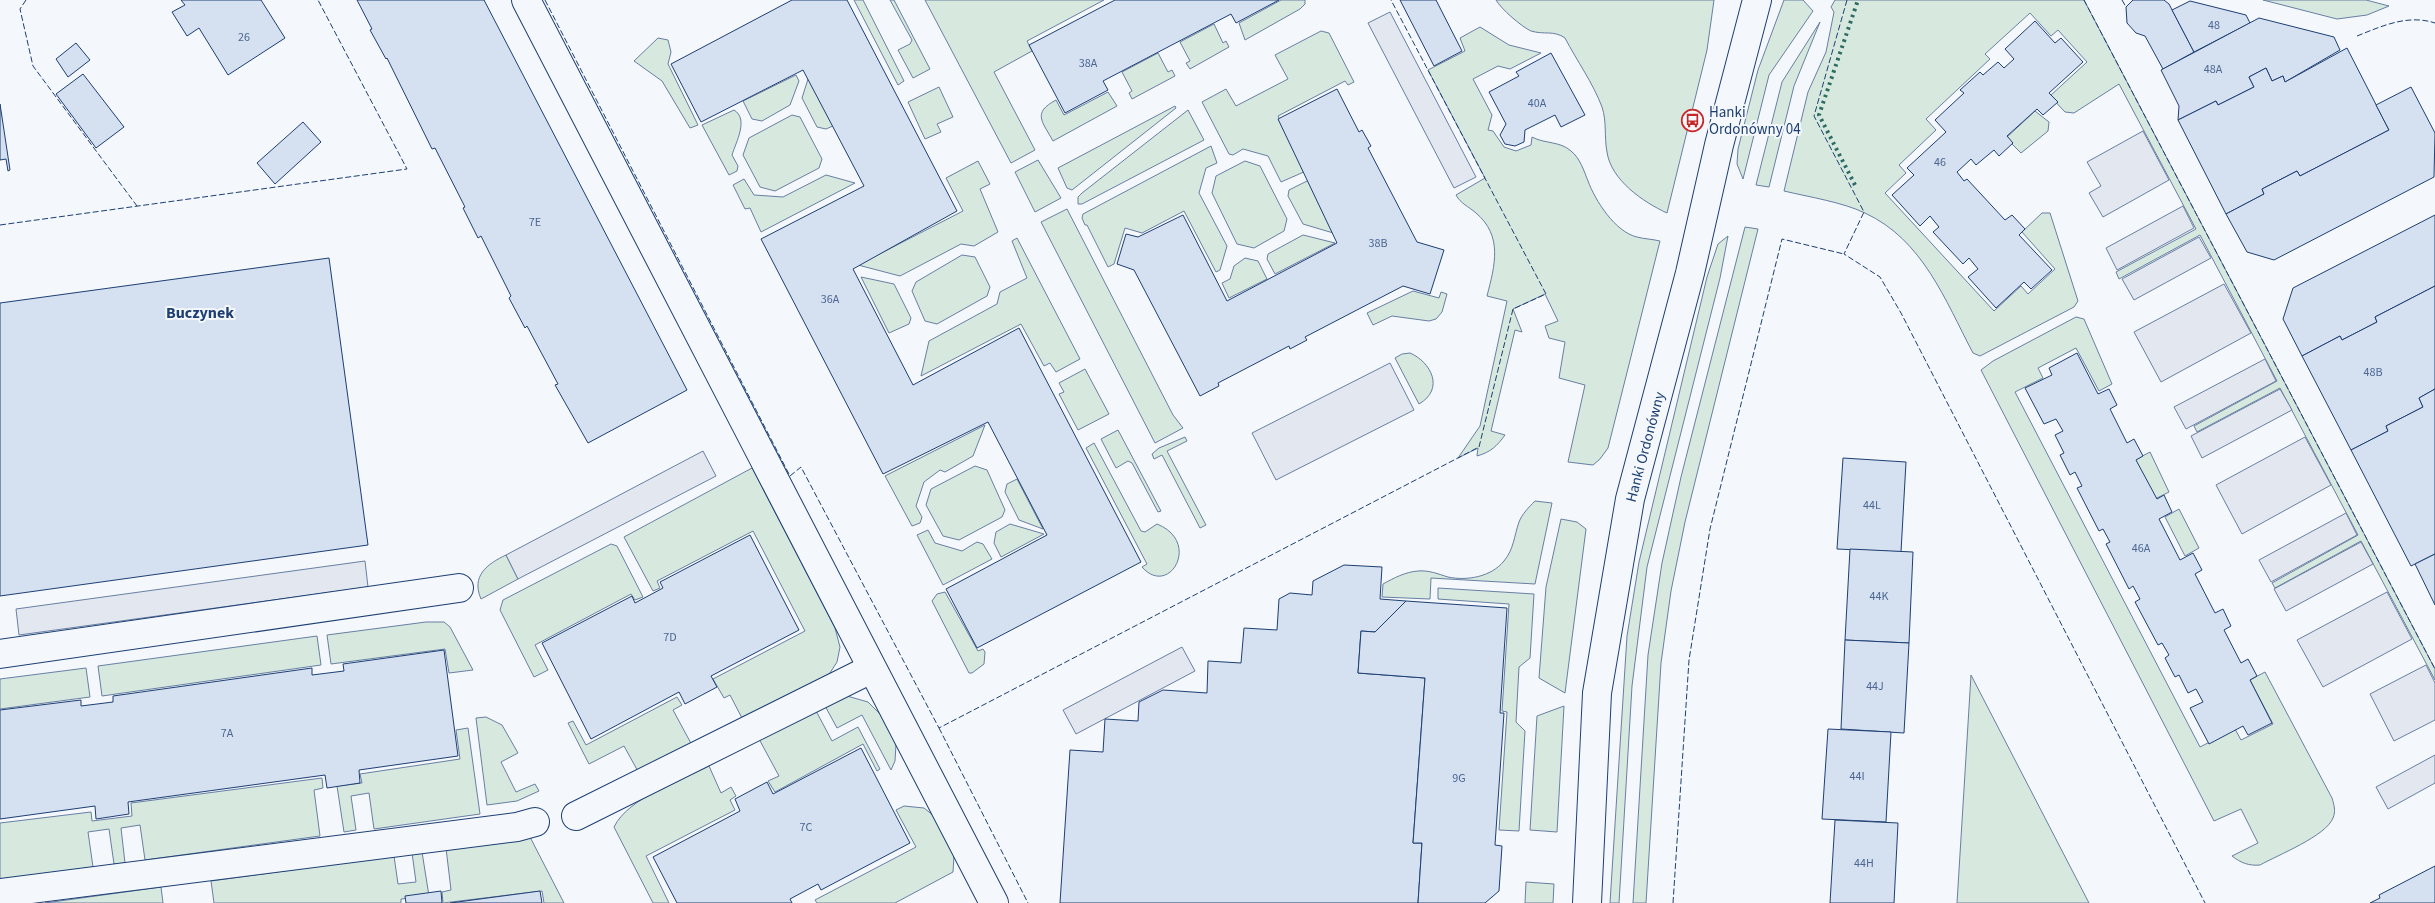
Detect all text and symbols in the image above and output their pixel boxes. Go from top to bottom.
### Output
house number: 48 [2208,17,2220,34]
house number: 26 [238,29,250,46]
house number: 38A [1079,55,1098,72]
house number: 48A [2204,61,2223,78]
house number: 40A [1528,95,1547,112]
place label: Hanki Ordonówny 04 [1709,102,1801,140]
bus stop icon: Hanki Ordonówny 04 [1681,109,1705,133]
house number: 46 [1934,154,1946,171]
house number: 7E [529,214,541,231]
house number: 38B [1369,235,1387,252]
house number: 36A [821,291,840,308]
district label: Buczynek [166,302,234,324]
house number: 48B [2364,364,2382,381]
street label: Hanki Ordonówny [1621,390,1670,505]
house number: 44L [1863,497,1881,514]
house number: 46A [2132,540,2151,557]
house number: 44K [1870,588,1888,605]
house number: 7D [663,629,677,646]
house number: 44J [1866,678,1884,695]
house number: 7A [221,725,234,742]
house number: 44I [1849,768,1865,785]
house number: 9G [1452,770,1466,787]
house number: 7C [800,819,813,836]
house number: 44H [1854,855,1874,872]

